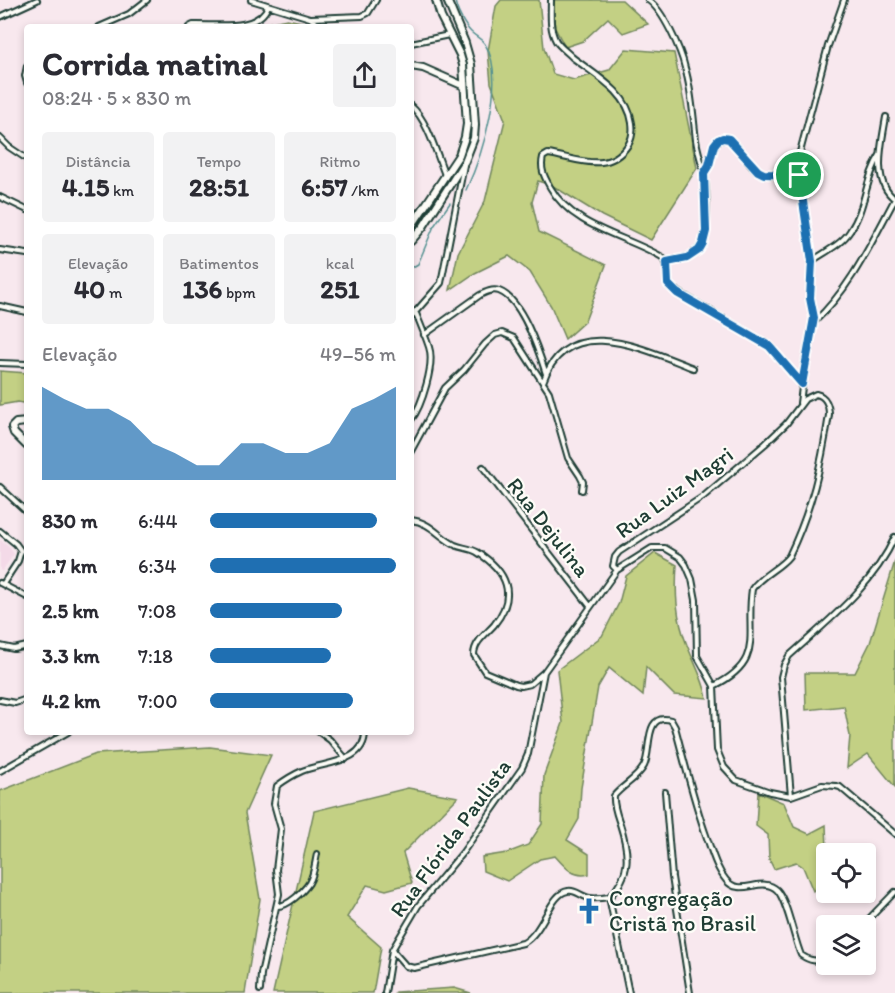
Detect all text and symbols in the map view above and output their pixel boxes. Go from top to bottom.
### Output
text: Corrida matinal [42,44,268,83]
button: share [333,44,396,107]
text: 08:24 · 5 × 830 m [42,86,191,110]
pin [773,149,824,200]
text: Distância [65,152,131,171]
text: Tempo [197,152,241,171]
text: Ritmo [320,152,360,171]
icon: arrive [782,158,815,191]
text: 4.15 [62,171,109,203]
text: 28:51 [189,171,249,203]
text: 6:57 [301,171,348,203]
text: km [109,181,134,200]
text: /km [348,181,379,200]
text: Elevação [68,254,128,273]
text: Batimentos [179,254,259,273]
text: kcal [326,254,354,273]
text: 40 [74,273,105,305]
text: 136 [182,273,222,305]
text: 251 [320,273,360,305]
text: m [105,283,122,302]
text: bpm [222,283,256,302]
text: Elevação [42,342,117,366]
text: 49–56 m [320,342,396,366]
street label: Rua Luiz Magri [610,441,738,544]
street label: Rua Dejulina [501,472,596,583]
text: 830 m [42,509,98,533]
text: 6:44 [138,509,178,533]
text: 1.7 km [42,554,97,578]
text: 6:34 [138,554,176,578]
text: 2.5 km [42,599,99,623]
text: 7:08 [138,599,176,623]
text: 3.3 km [42,644,100,668]
text: 7:18 [138,644,173,668]
text: 4.2 km [42,689,100,713]
text: 7:00 [138,689,177,713]
street label: Rua Flórida Paulista [384,754,517,923]
map controls [816,843,876,975]
button: locate [816,843,876,903]
place label: Congregação Cristã no Brasil [609,885,756,937]
church icon: Congregação Cristã no Brasil [574,896,604,926]
button: layers [816,915,876,975]

